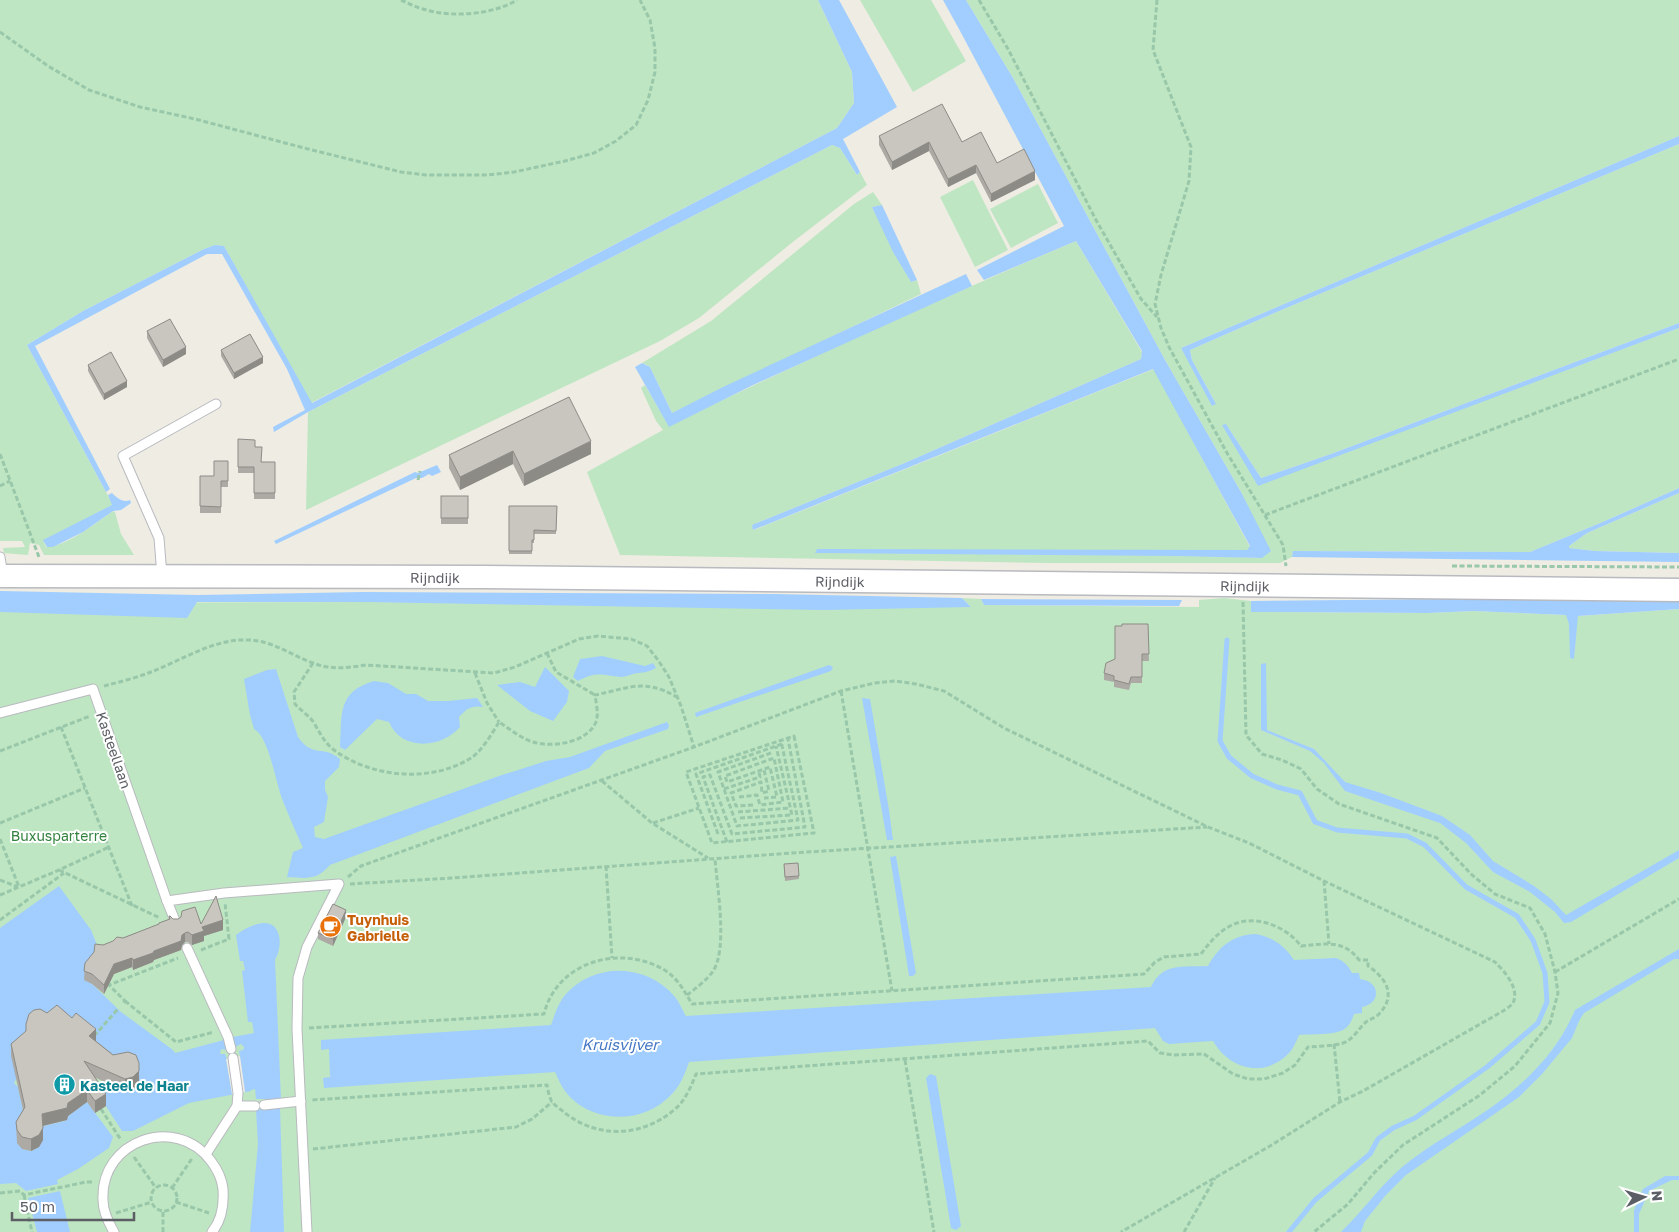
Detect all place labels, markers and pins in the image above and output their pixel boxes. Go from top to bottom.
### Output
place label: Tuynhuis Gabrielle [347,911,409,944]
cafe icon: Tuynhuis Gabrielle [319,915,343,939]
building icon: Kasteel de Haar [52,1073,76,1097]
place label: Kasteel de Haar [80,1077,189,1094]

